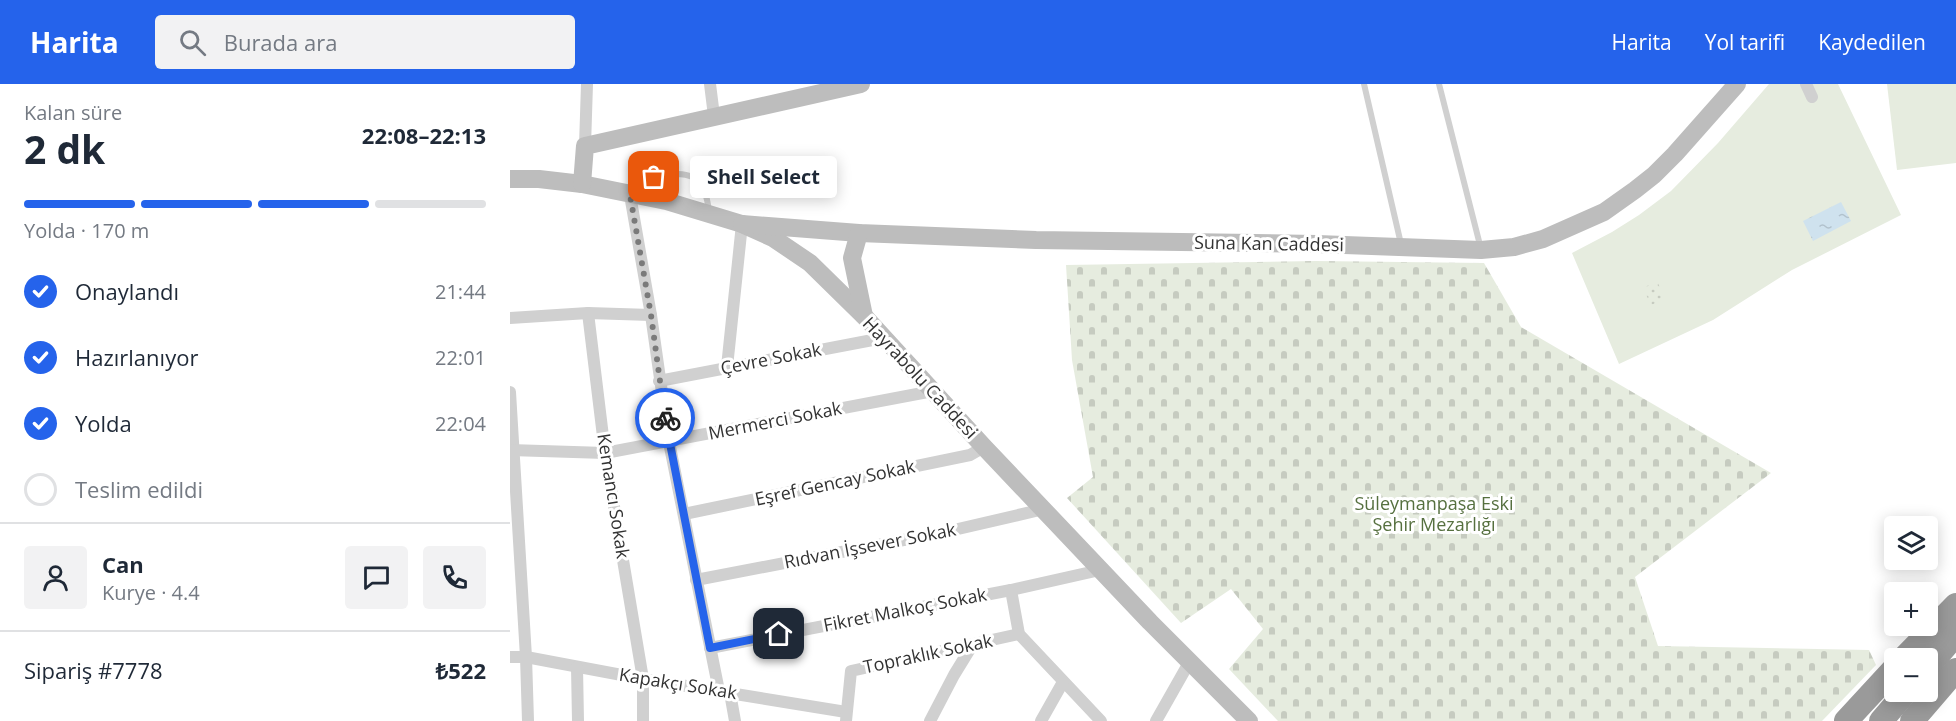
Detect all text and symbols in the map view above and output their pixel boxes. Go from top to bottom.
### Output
search box [155,15,575,69]
text: Harita [30,23,119,61]
icon: search [176,26,209,59]
text: Burada ara [224,27,337,57]
text: Harita [1611,28,1672,56]
text: Yol tarifi [1705,28,1785,56]
text: Kaydedilen [1818,28,1926,56]
text: Kalan süre [24,99,122,126]
text: 22:08–22:13 [362,120,486,150]
text: 2 dk [24,122,105,175]
pin [628,151,679,202]
callout: Shell Select [690,156,837,198]
icon: bag [637,160,670,193]
text: Shell Select [707,163,820,190]
text: Yolda · 170 m [24,217,149,244]
street label: Suna Kan Caddesi [1194,230,1344,256]
icon: check [24,275,57,308]
text: Onaylandı [75,276,179,306]
text: 21:44 [435,278,486,305]
street label: Hayrabolu Caddesi [858,311,984,443]
street label: Çevre Sokak [718,336,824,380]
icon: check [24,341,57,374]
text: Hazırlanıyor [75,342,198,372]
text: 22:01 [435,344,486,371]
courier [635,388,695,448]
street label: Mermerci Sokak [706,395,844,445]
icon: bike [649,402,682,435]
icon: check [24,407,57,440]
text: Yolda [75,408,132,438]
text: 22:04 [435,410,486,437]
street label: Kemancı Sokak [592,432,636,561]
street label: Eşref Gencay Sokak [753,453,918,511]
text: Teslim edildi [75,474,203,504]
park label: Süleymanpaşa Eski Şehir Mezarlığı [1354,491,1514,536]
street label: Rıdvan İşsever Sokak [782,516,958,573]
map controls [1884,516,1938,702]
button: layers [1884,516,1938,570]
button: person [24,546,87,609]
button: chat [345,546,408,609]
button: phone [423,546,486,609]
text: Can [102,549,144,579]
text: Kurye · 4.4 [102,579,200,606]
street label: Fikret Malkoç Sokak [821,581,989,637]
button: + [1884,582,1938,636]
pin [753,608,804,659]
icon: home [762,617,795,650]
street label: Topraklık Sokak [861,628,995,678]
button: − [1884,648,1938,702]
text: Sipariş #7778 [24,655,163,685]
text: ₺522 [436,655,486,685]
street label: Kapakçı Sokak [618,662,739,704]

